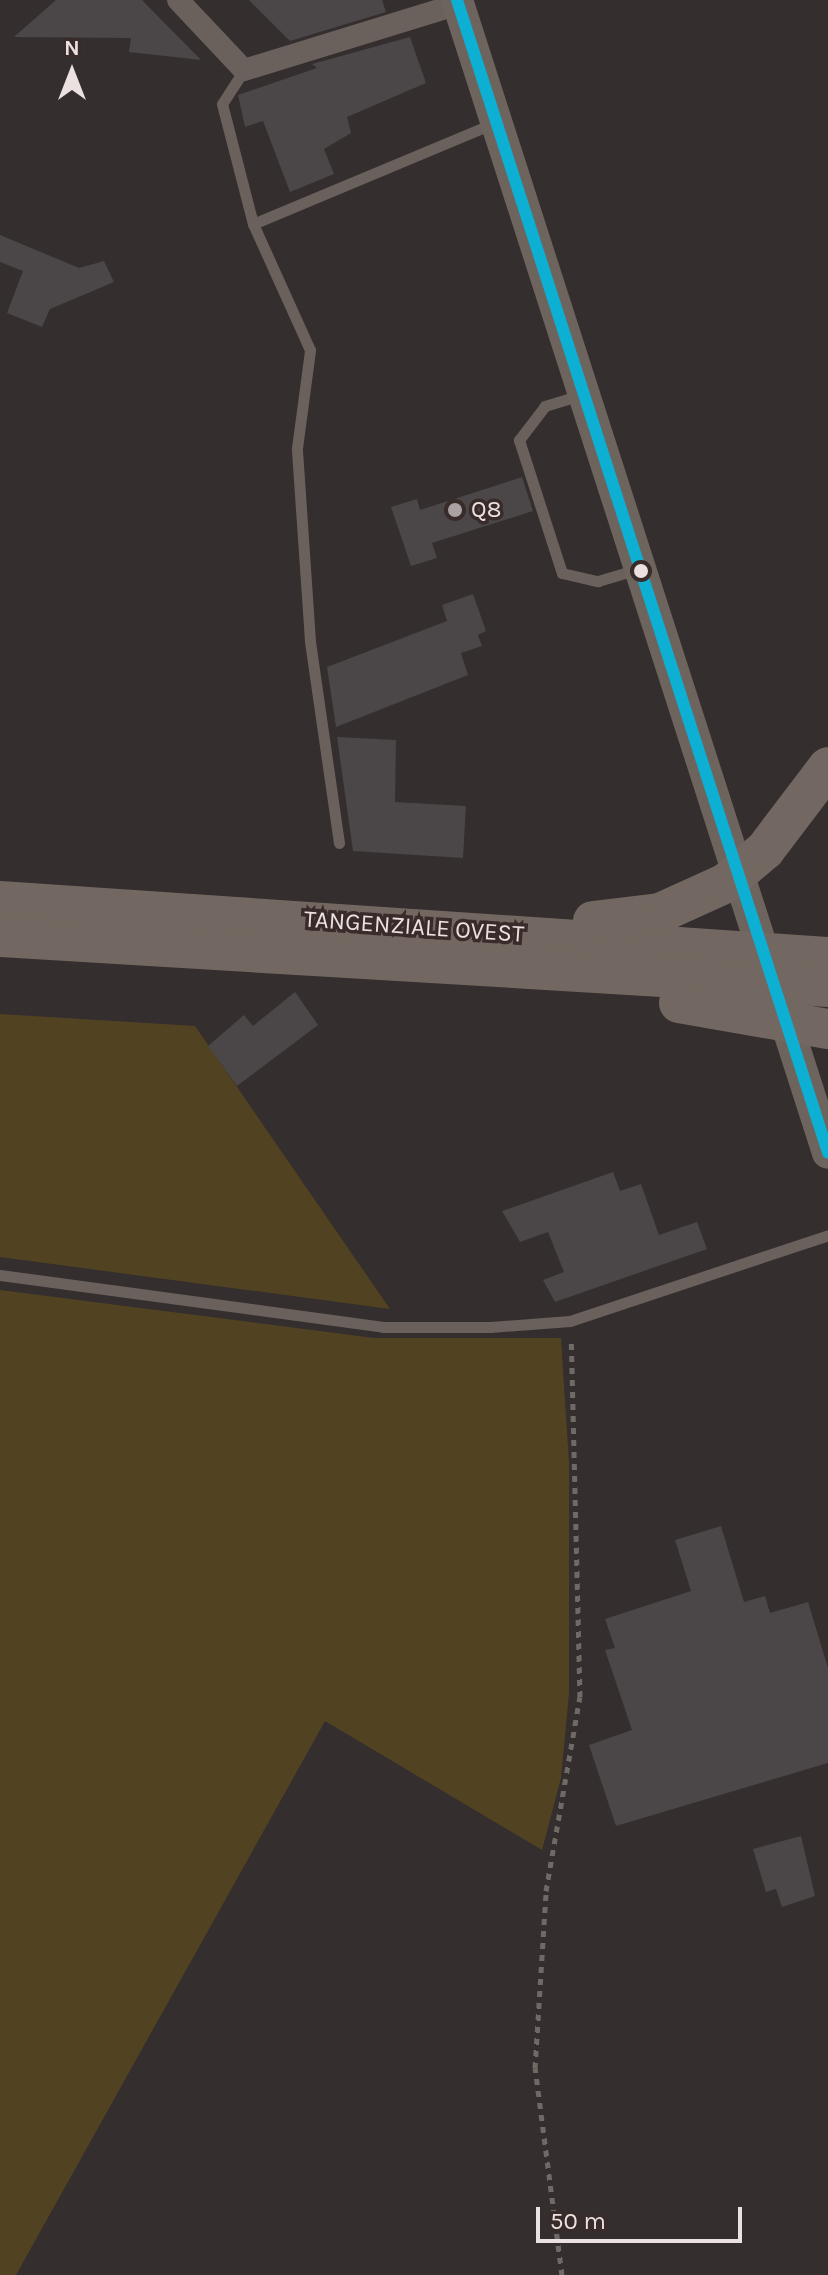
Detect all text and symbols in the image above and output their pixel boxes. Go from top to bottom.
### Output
north arrow [32,32,112,112]
text: N [64,35,80,61]
place label: Q8 [471,496,501,524]
marker: Q8 [446,501,464,519]
unlabelled marker [633,563,649,579]
street label: TANGENZIALE OVEST [303,905,525,949]
scale bar [540,2191,746,2241]
text: 50 m [550,2207,606,2235]

